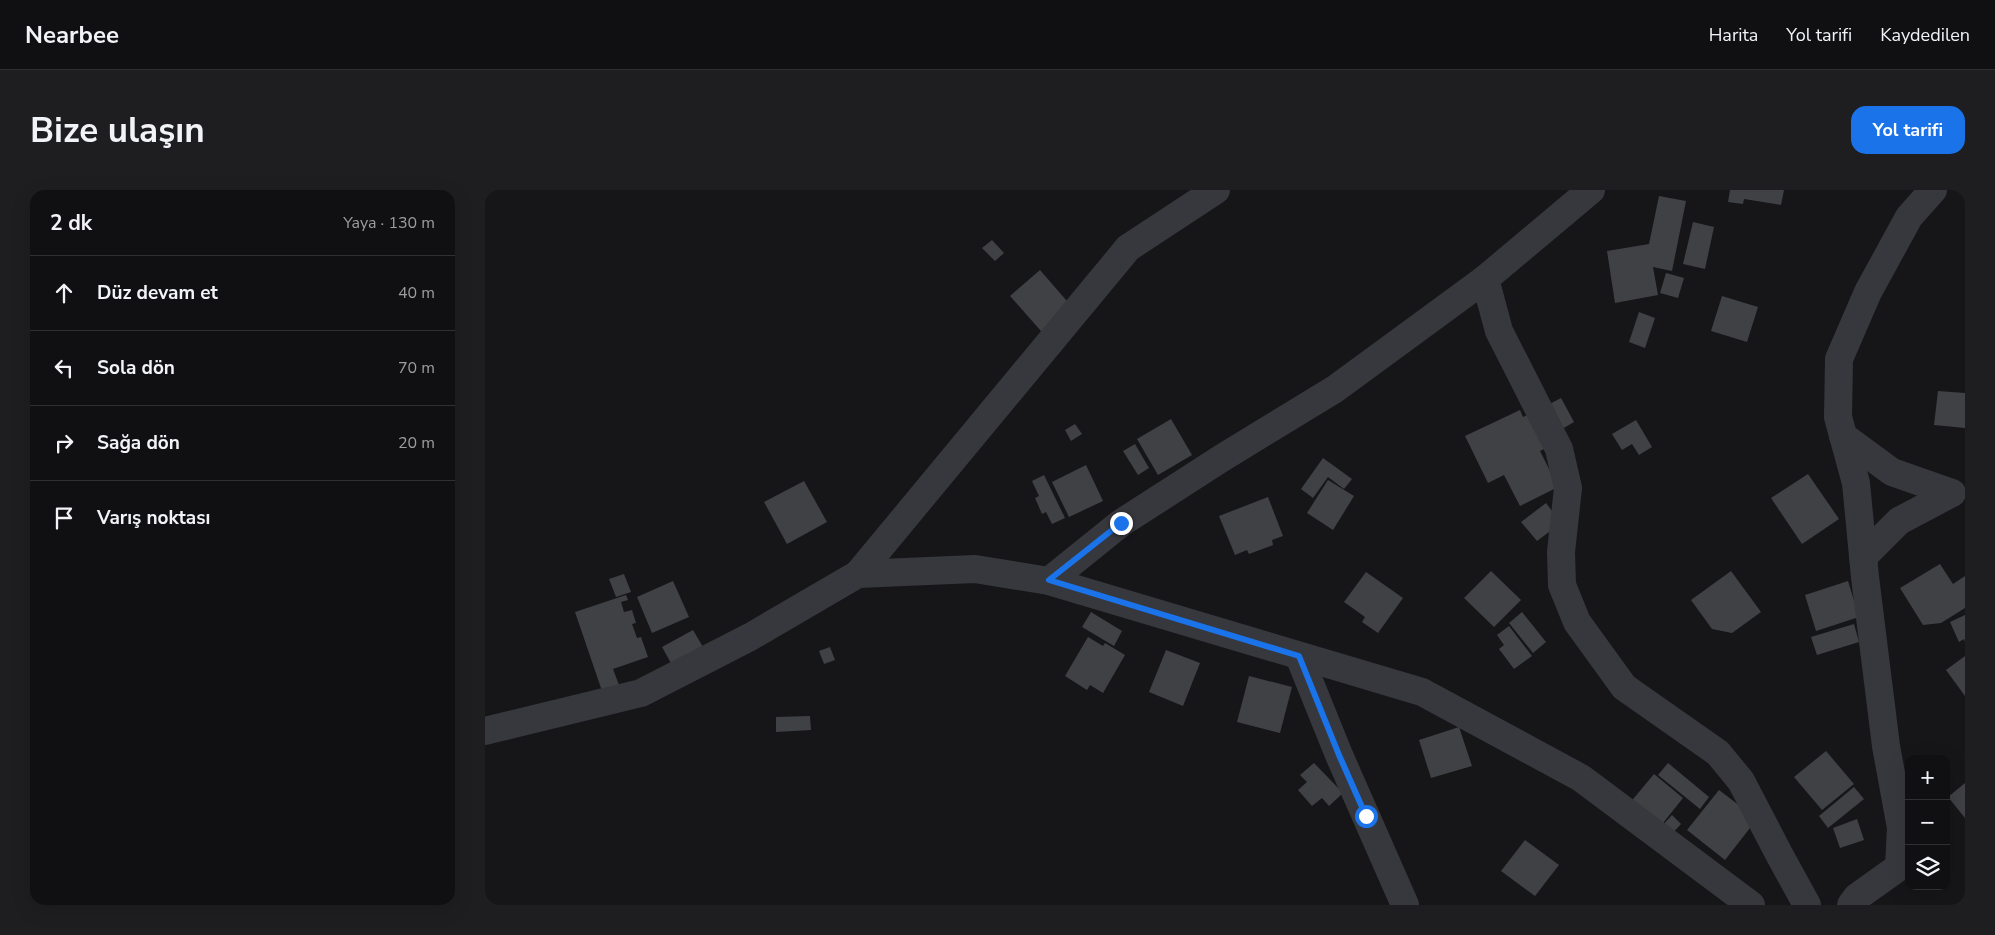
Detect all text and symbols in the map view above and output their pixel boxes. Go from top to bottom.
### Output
text: Nearbee [25,19,119,51]
text: Harita [1709,23,1758,47]
text: Yol tarifi [1786,23,1852,47]
text: Kaydedilen [1880,23,1970,47]
button: Yol tarifi [1851,106,1965,154]
text: Bize ulaşın [30,107,205,154]
text: 2 dk [50,209,92,237]
text: Yaya · 130 m [343,212,435,234]
icon: ahead [50,279,78,307]
text: Düz devam et [97,280,218,306]
text: 40 m [398,282,435,304]
icon: left [50,354,78,382]
text: Sola dön [97,355,175,381]
text: 70 m [398,357,435,379]
icon: right [50,429,78,457]
text: Sağa dön [97,430,180,456]
text: 20 m [398,432,435,454]
icon: arrive [50,504,78,532]
text: Varış noktası [97,505,210,531]
route end [1110,512,1133,535]
map controls [1905,755,1950,890]
button: + [1905,755,1950,800]
button: − [1905,800,1950,845]
route start [1355,805,1378,828]
button: layers [1905,845,1950,890]

